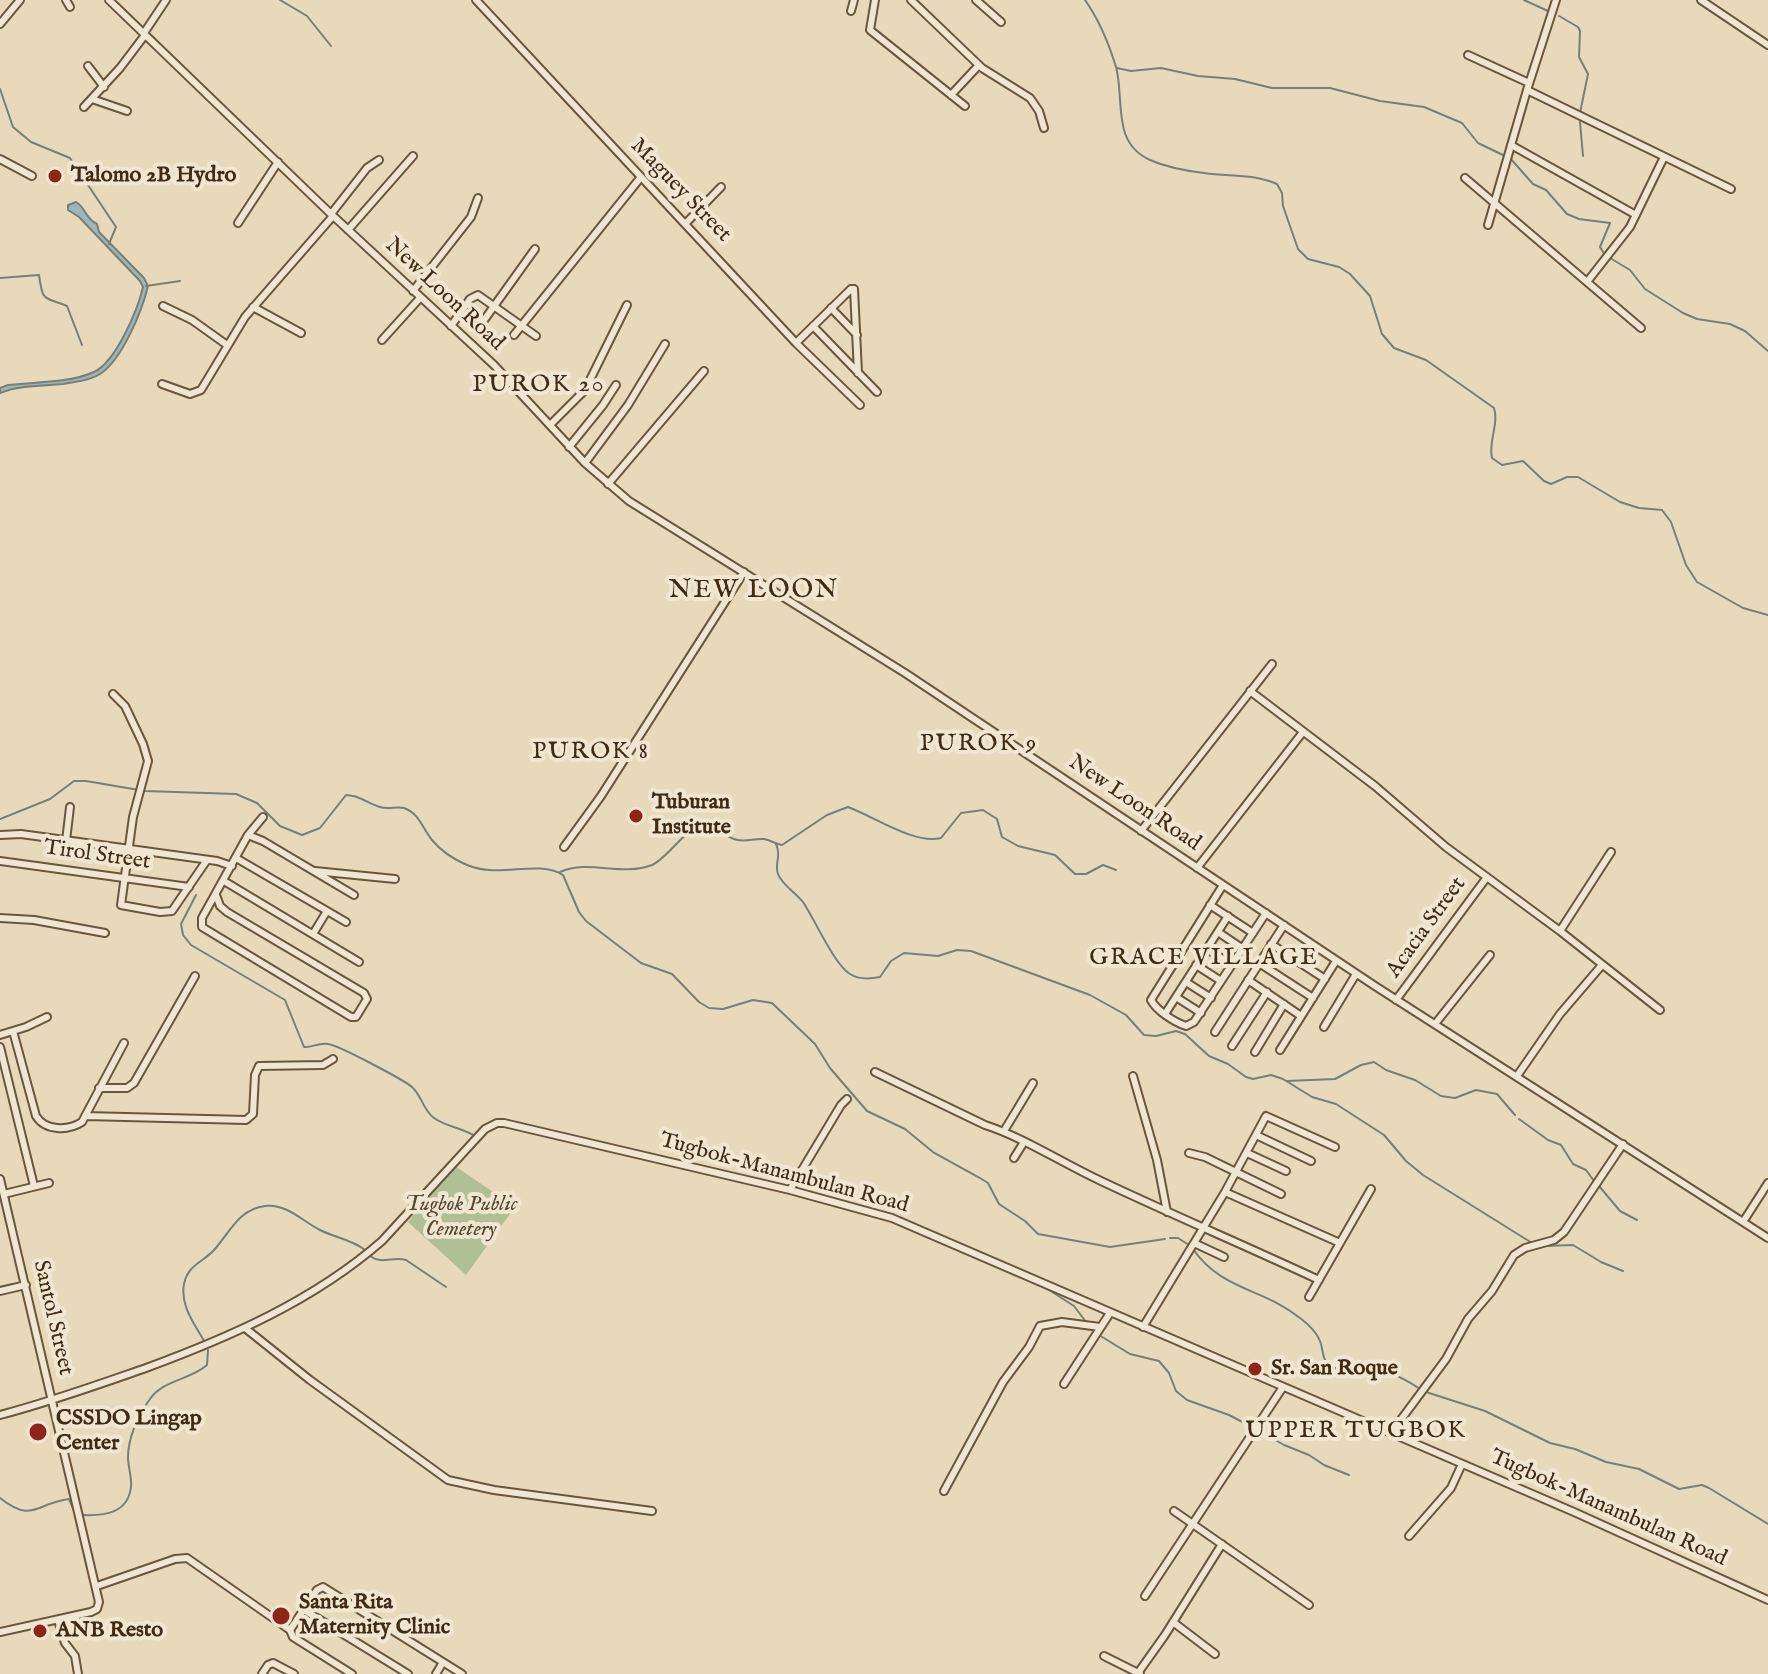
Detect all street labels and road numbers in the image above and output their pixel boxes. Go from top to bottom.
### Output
street label: Maguey Street [624,134,736,248]
street label: New Loon Road [379,233,509,357]
street label: New Loon Road [1063,750,1205,858]
street label: Tirol Street [42,835,152,877]
street label: Acacia Street [1382,872,1472,984]
street label: Tugbok-Manambulan Road [657,1128,911,1220]
street label: Santol Street [26,1258,78,1378]
street label: Tugbok-Manambulan Road [1486,1445,1730,1573]

